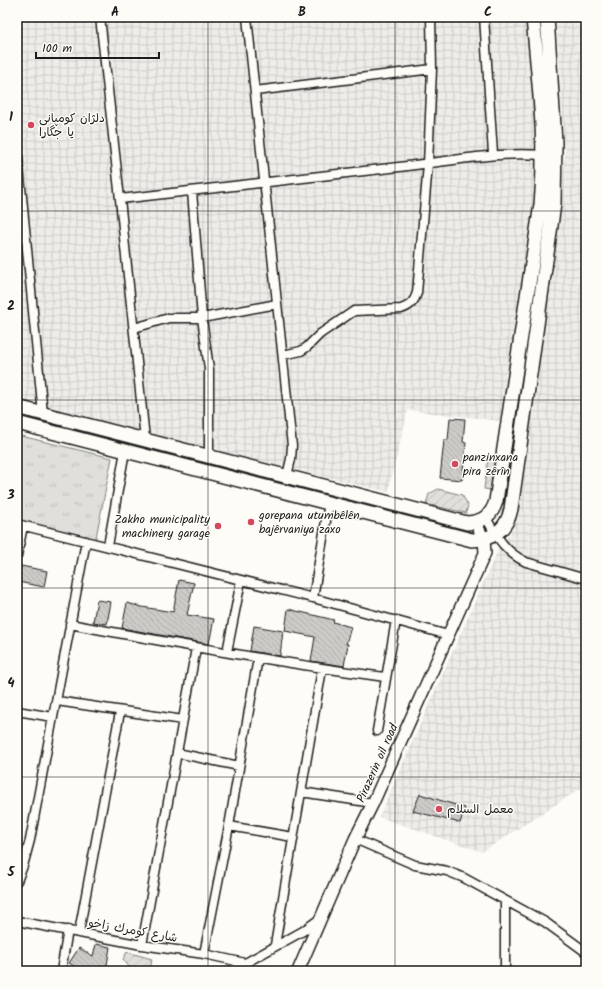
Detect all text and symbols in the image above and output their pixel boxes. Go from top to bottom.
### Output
text: A [111,2,119,23]
text: B [298,2,306,23]
text: C [484,2,492,23]
scale bar [36,34,159,60]
text: 100 m [42,39,73,58]
text: 1 [9,107,13,128]
place label: دلژان کومپانی یا جگارا [39,109,105,142]
marker: دلژان کومپانی یا جگارا [26,120,36,130]
text: 2 [7,296,15,317]
place label: panzinxana pira zêrîn [462,448,518,481]
marker: panzinxana pira zêrîn [450,459,460,469]
text: 3 [6,485,15,506]
place label: gorepana utumbêlên bajêrvaniya zaxo [258,506,360,539]
place label: Zakho municipality machinery garage [114,510,211,543]
marker: gorepana utumbêlên bajêrvaniya zaxo [246,517,256,527]
marker: Zakho municipality machinery garage [213,521,223,531]
text: 4 [7,673,15,694]
street label: Pirazerin oil road [352,720,404,806]
place label: معمل السلام [447,800,513,819]
marker: معمل السلام [434,804,444,814]
text: 5 [7,862,16,883]
street label: شارع كومرك زاخو [86,913,179,948]

